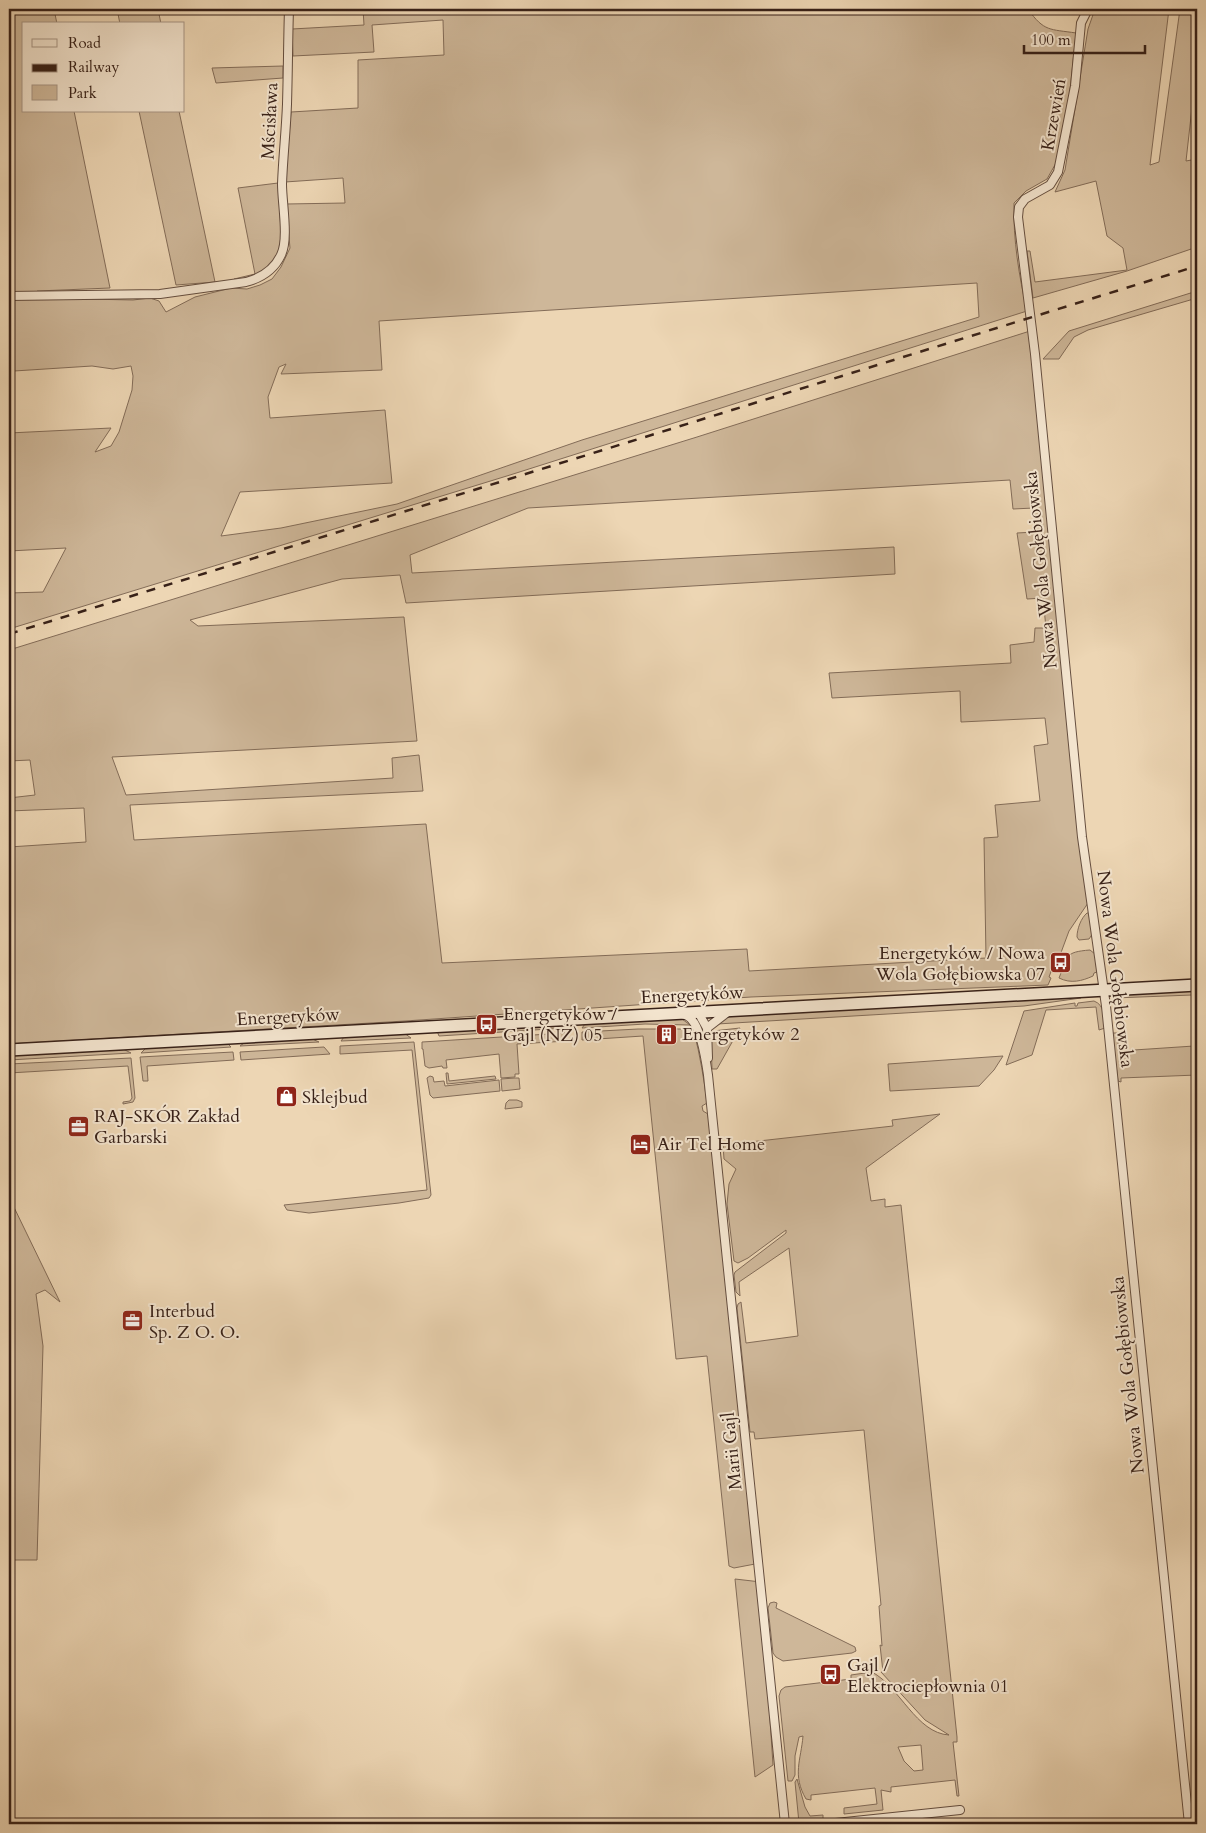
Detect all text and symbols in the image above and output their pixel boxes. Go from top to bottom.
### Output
legend [22,22,185,112]
scale bar [1024,22,1145,54]
text: 100 m [1031,30,1071,50]
text: Road [68,33,101,53]
text: Railway [68,57,119,77]
street label: Krzewień [1035,75,1073,153]
street label: Mścisława [255,82,285,160]
text: Park [68,83,97,103]
street label: Nowa Wola Gołębiowska [1018,470,1064,670]
street label: Nowa Wola Gołębiowska [1091,869,1140,1069]
place label: Energetyków / Nowa Wola Gołębiowska 07 [874,941,1045,987]
bus stop icon: Energetyków / Nowa Wola Gołębiowska 07 [1049,951,1073,975]
street label: Energetyków [640,980,745,1010]
street label: Energetyków [236,1002,341,1032]
place label: Energetyków / Gajl (NŻ) 05 [503,1002,617,1048]
bus stop icon: Energetyków / Gajl (NŻ) 05 [475,1012,499,1036]
building icon: Energetyków 2 [654,1022,678,1046]
place label: Energetyków 2 [682,1022,799,1047]
shop icon: Sklejbud [274,1085,298,1109]
place label: Sklejbud [302,1085,368,1110]
place label: RAJ-SKÓR Zakład Garbarski [94,1104,240,1150]
office icon: RAJ-SKÓR Zakład Garbarski [66,1114,90,1138]
hotel icon: Air Tel Home [629,1132,653,1156]
place label: Air Tel Home [657,1132,765,1157]
street label: Nowa Wola Gołębiowska [1105,1275,1151,1475]
place label: Interbud Sp. Z O. O. [149,1299,240,1345]
office icon: Interbud Sp. Z O. O. [121,1309,145,1333]
street label: Marii Gajl [715,1411,749,1491]
place label: Gajl / Elektrociepłownia 01 [847,1653,1009,1699]
bus stop icon: Gajl / Elektrociepłownia 01 [819,1663,843,1687]

